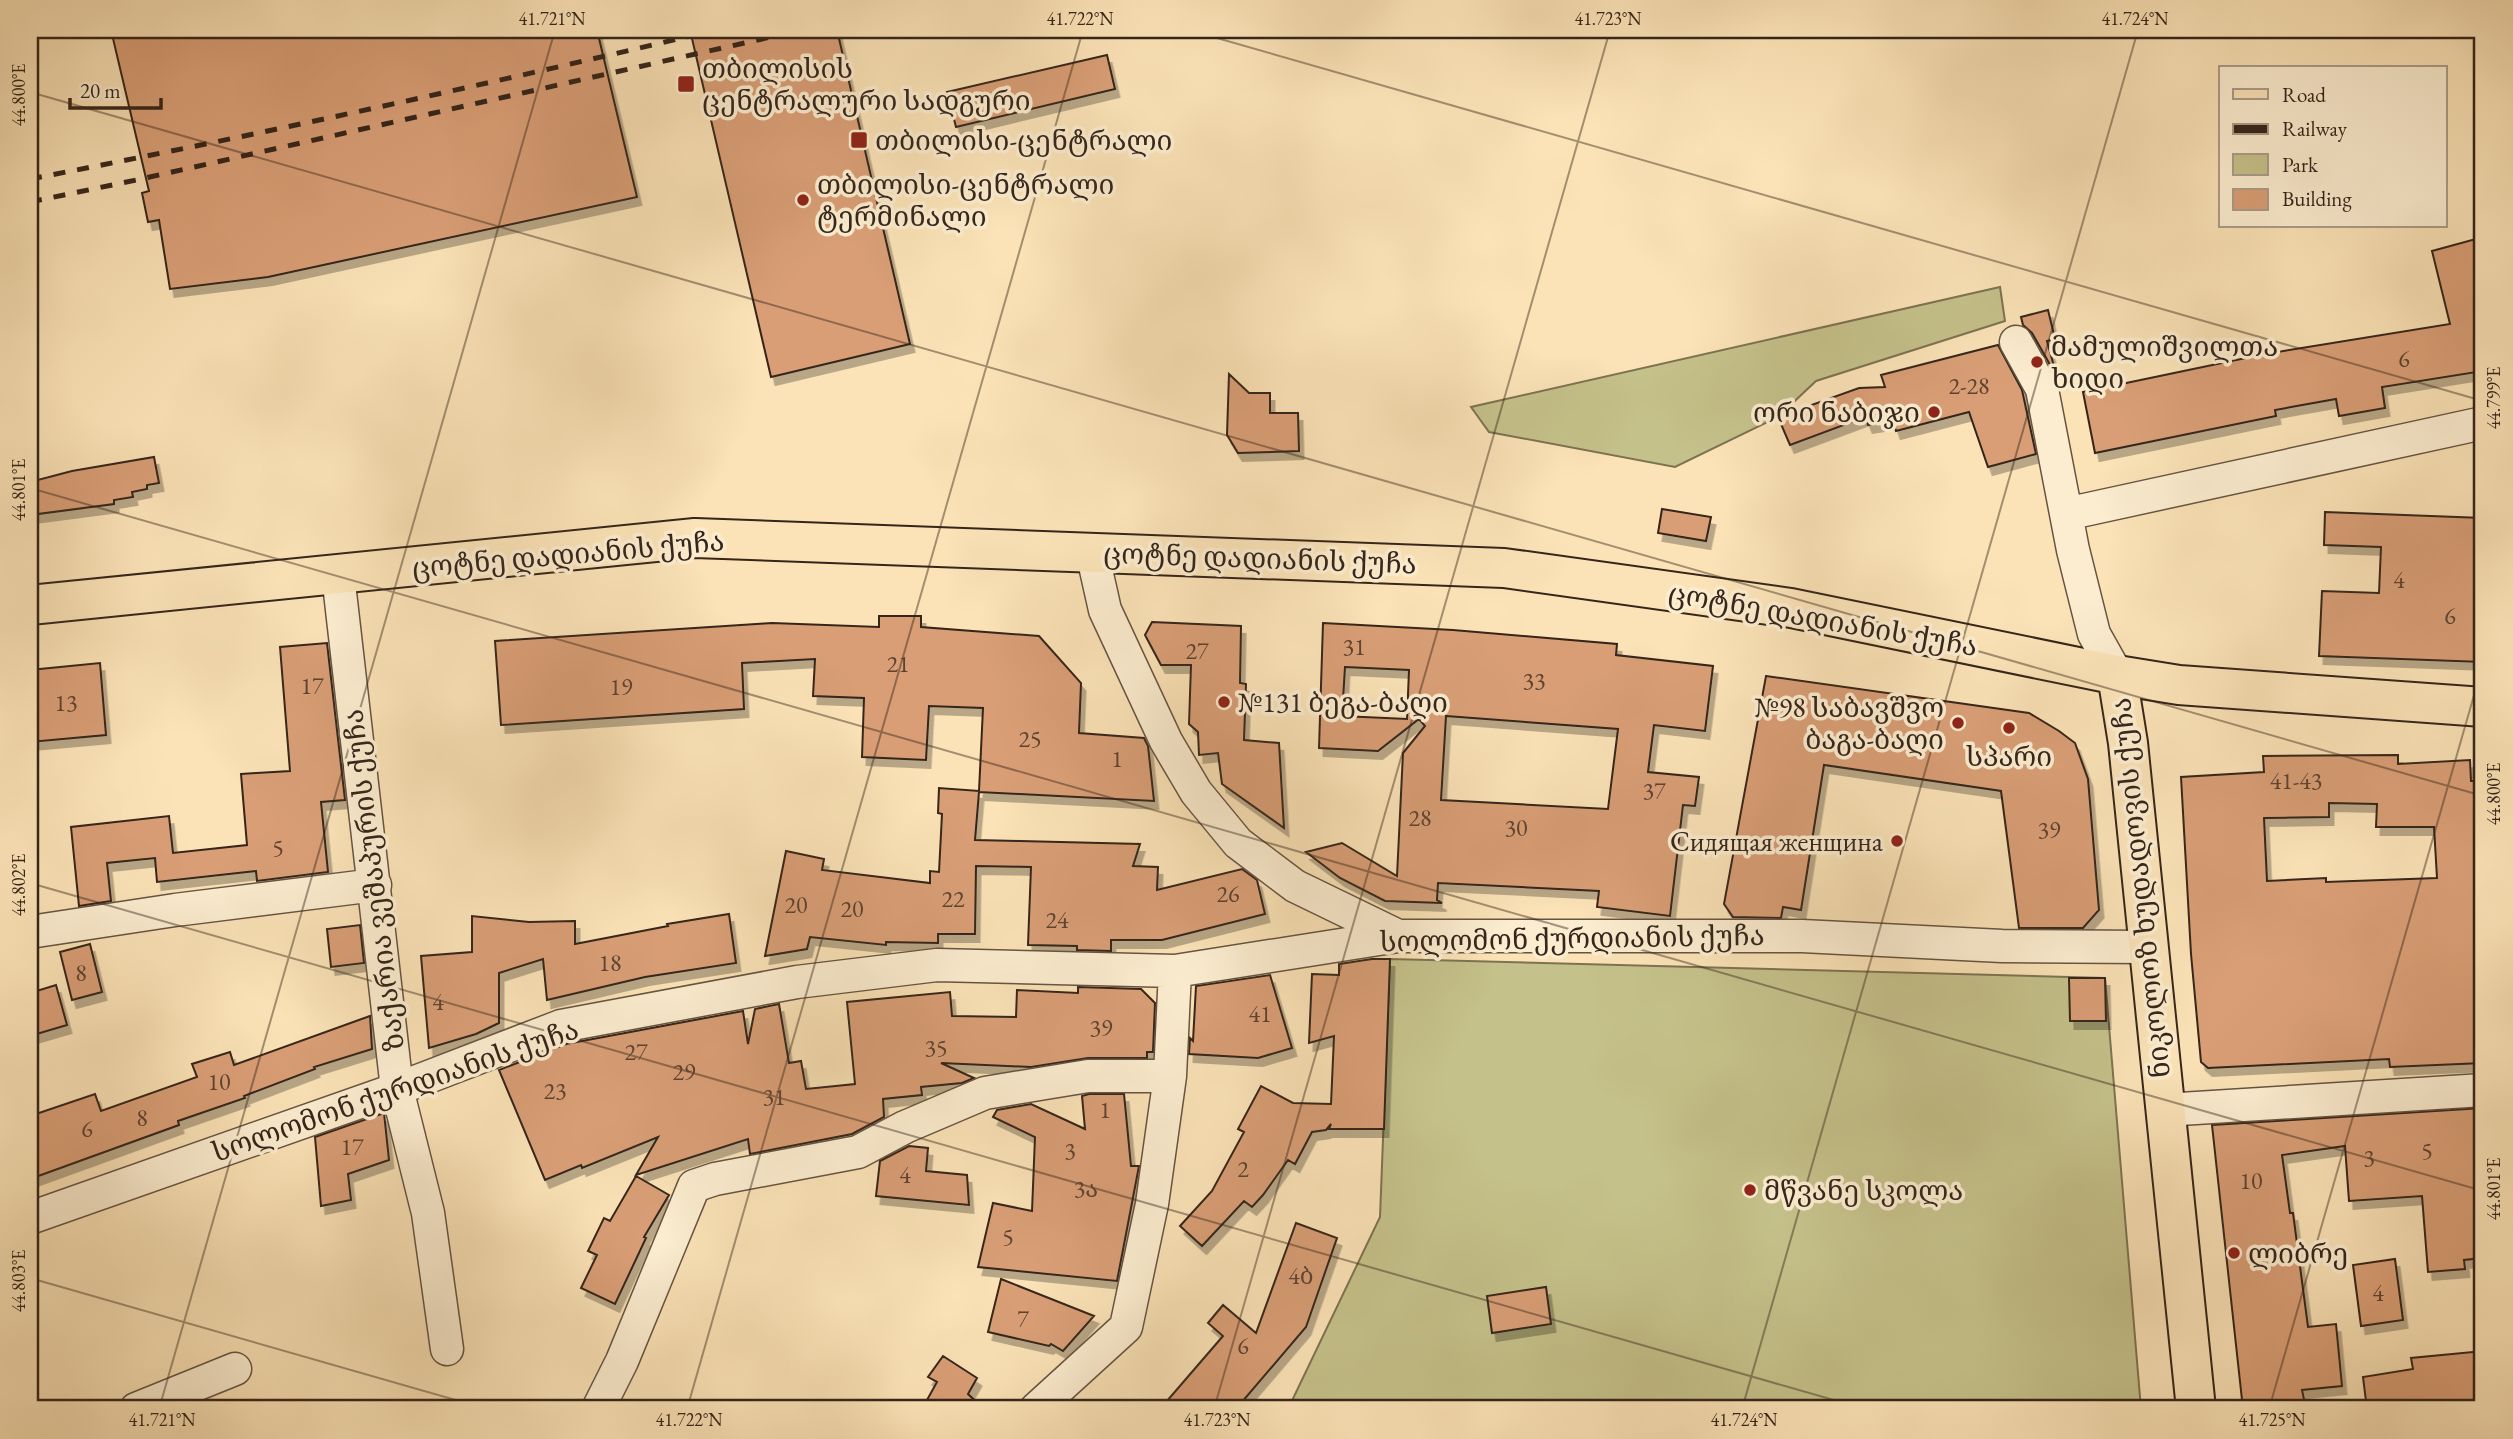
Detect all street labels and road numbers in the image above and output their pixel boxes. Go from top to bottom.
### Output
street label: ცოტნე დადიანის ქუჩა [410,522,726,586]
street label: ცოტნე დადიანის ქუჩა [1103,535,1417,581]
street label: ცოტნე დადიანის ქუჩა [1665,574,1981,664]
street label: ნიკოლოზ ხუდადოვის ქუჩა [2102,696,2178,1080]
street label: ზაქარია ვეშაპურის ქუჩა [334,707,412,1053]
street label: სოლომონ ქურდიანის ქუჩა [1379,917,1765,959]
street label: სოლომონ ქურდიანის ქუჩა [207,1010,583,1170]

